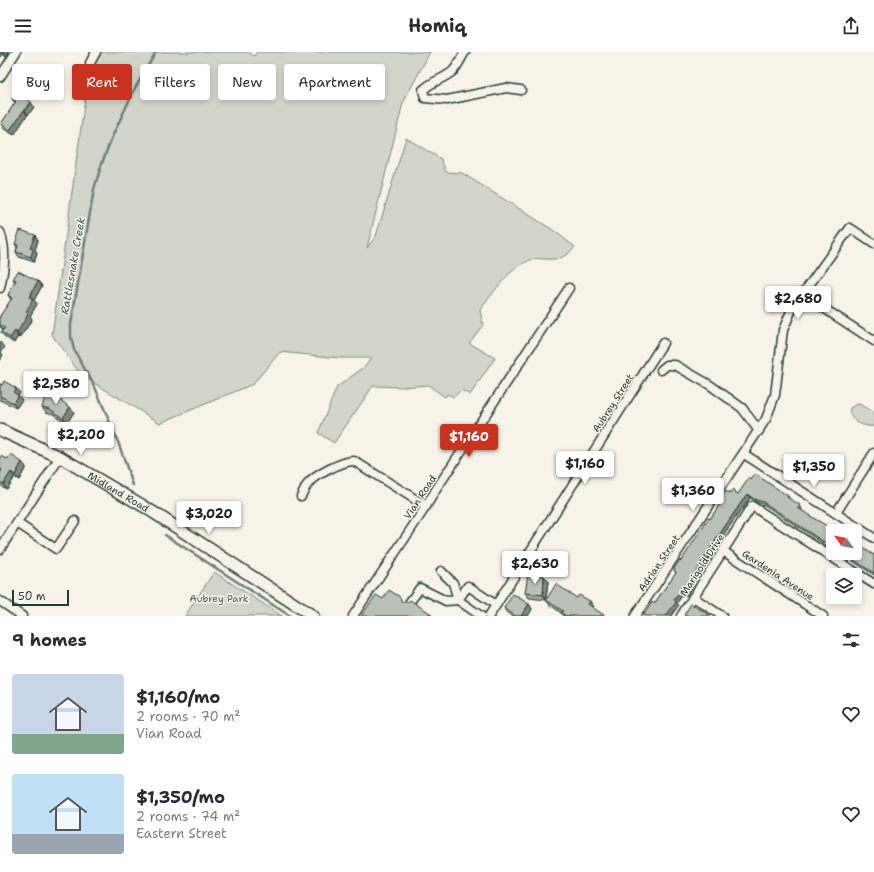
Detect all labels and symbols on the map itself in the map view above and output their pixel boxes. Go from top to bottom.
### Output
water label: Rattlesnake Creek [57,216,89,316]
pin: $2,680 [765,286,831,320]
pin: $2,580 [23,371,89,405]
street label: Aubrey Street [589,371,637,435]
pin: $2,200 [48,422,114,456]
pin: $1,160 [436,424,502,458]
pin: $1,160 [552,451,618,485]
pin: $1,350 [781,454,847,488]
street label: Midland Road [86,469,152,515]
street label: Vian Road [401,472,440,522]
pin: $1,360 [660,478,726,512]
pin: $3,020 [176,501,242,535]
north arrow [826,524,862,560]
street label: Marigold Drive [677,531,727,599]
street label: Adrian Street [635,532,683,594]
street label: Gardenia Avenue [740,547,817,603]
pin: $2,630 [502,551,568,585]
scale bar [12,588,69,607]
park label: Aubrey Park [189,592,249,605]

